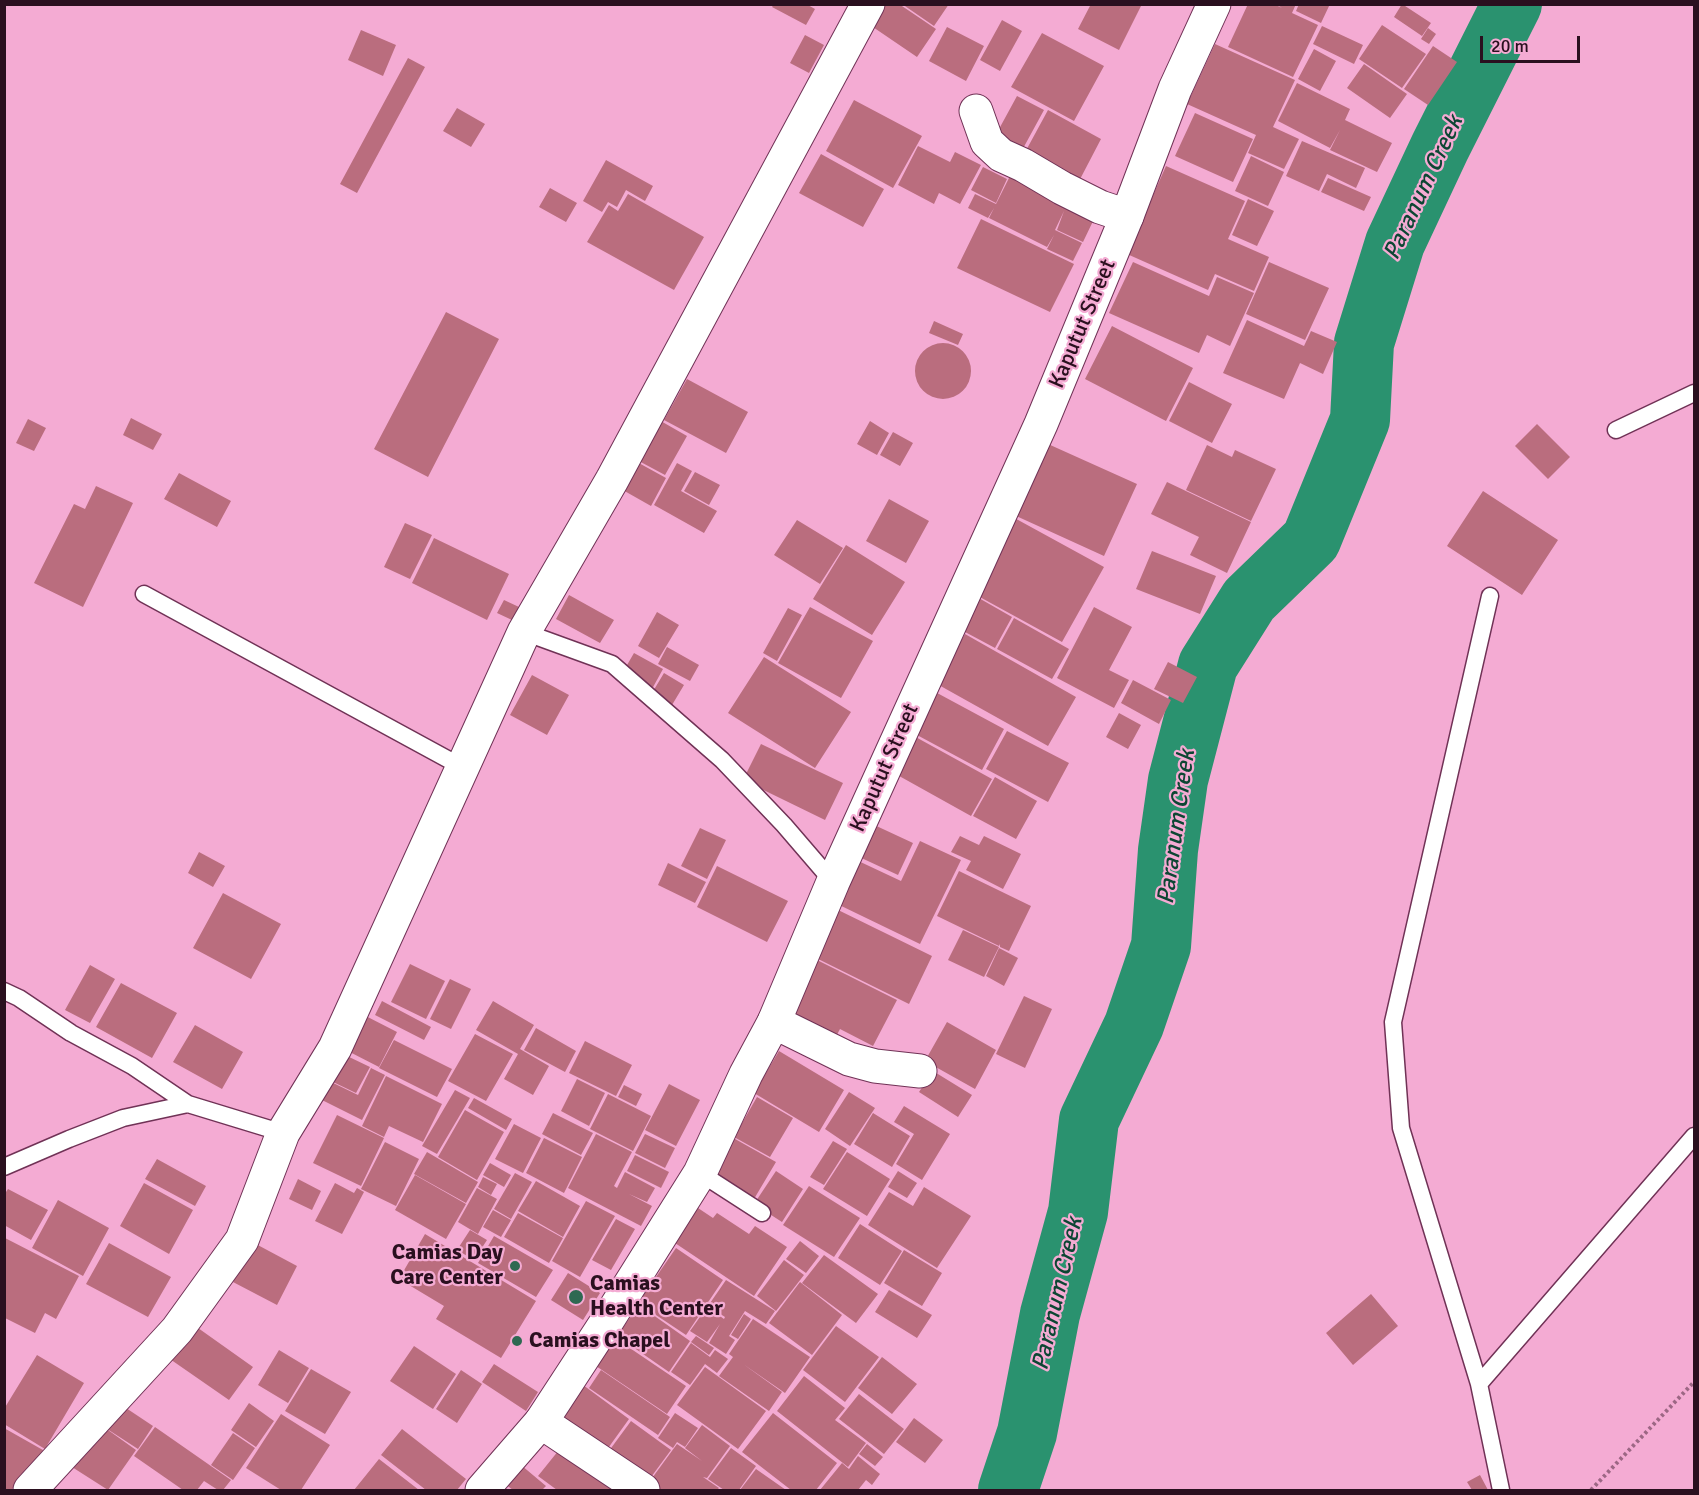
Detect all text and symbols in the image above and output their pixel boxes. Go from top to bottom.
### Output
scale bar [1483,24,1584,62]
text: 20 m [1491,35,1529,57]
water label: Paranum Creek [1378,111,1470,265]
street label: Kaputut Street [1044,256,1122,392]
street label: Kaputut Street [845,700,925,836]
water label: Paranum Creek [1152,748,1202,906]
water label: Paranum Creek [1026,1215,1090,1373]
place label: Camias Day Care Center [390,1240,503,1292]
marker: Camias Day Care Center [508,1259,522,1273]
place label: Camias Health Center [590,1271,723,1322]
marker: Camias Health Center [567,1288,585,1306]
place label: Camias Chapel [529,1328,670,1354]
marker: Camias Chapel [510,1334,524,1348]

